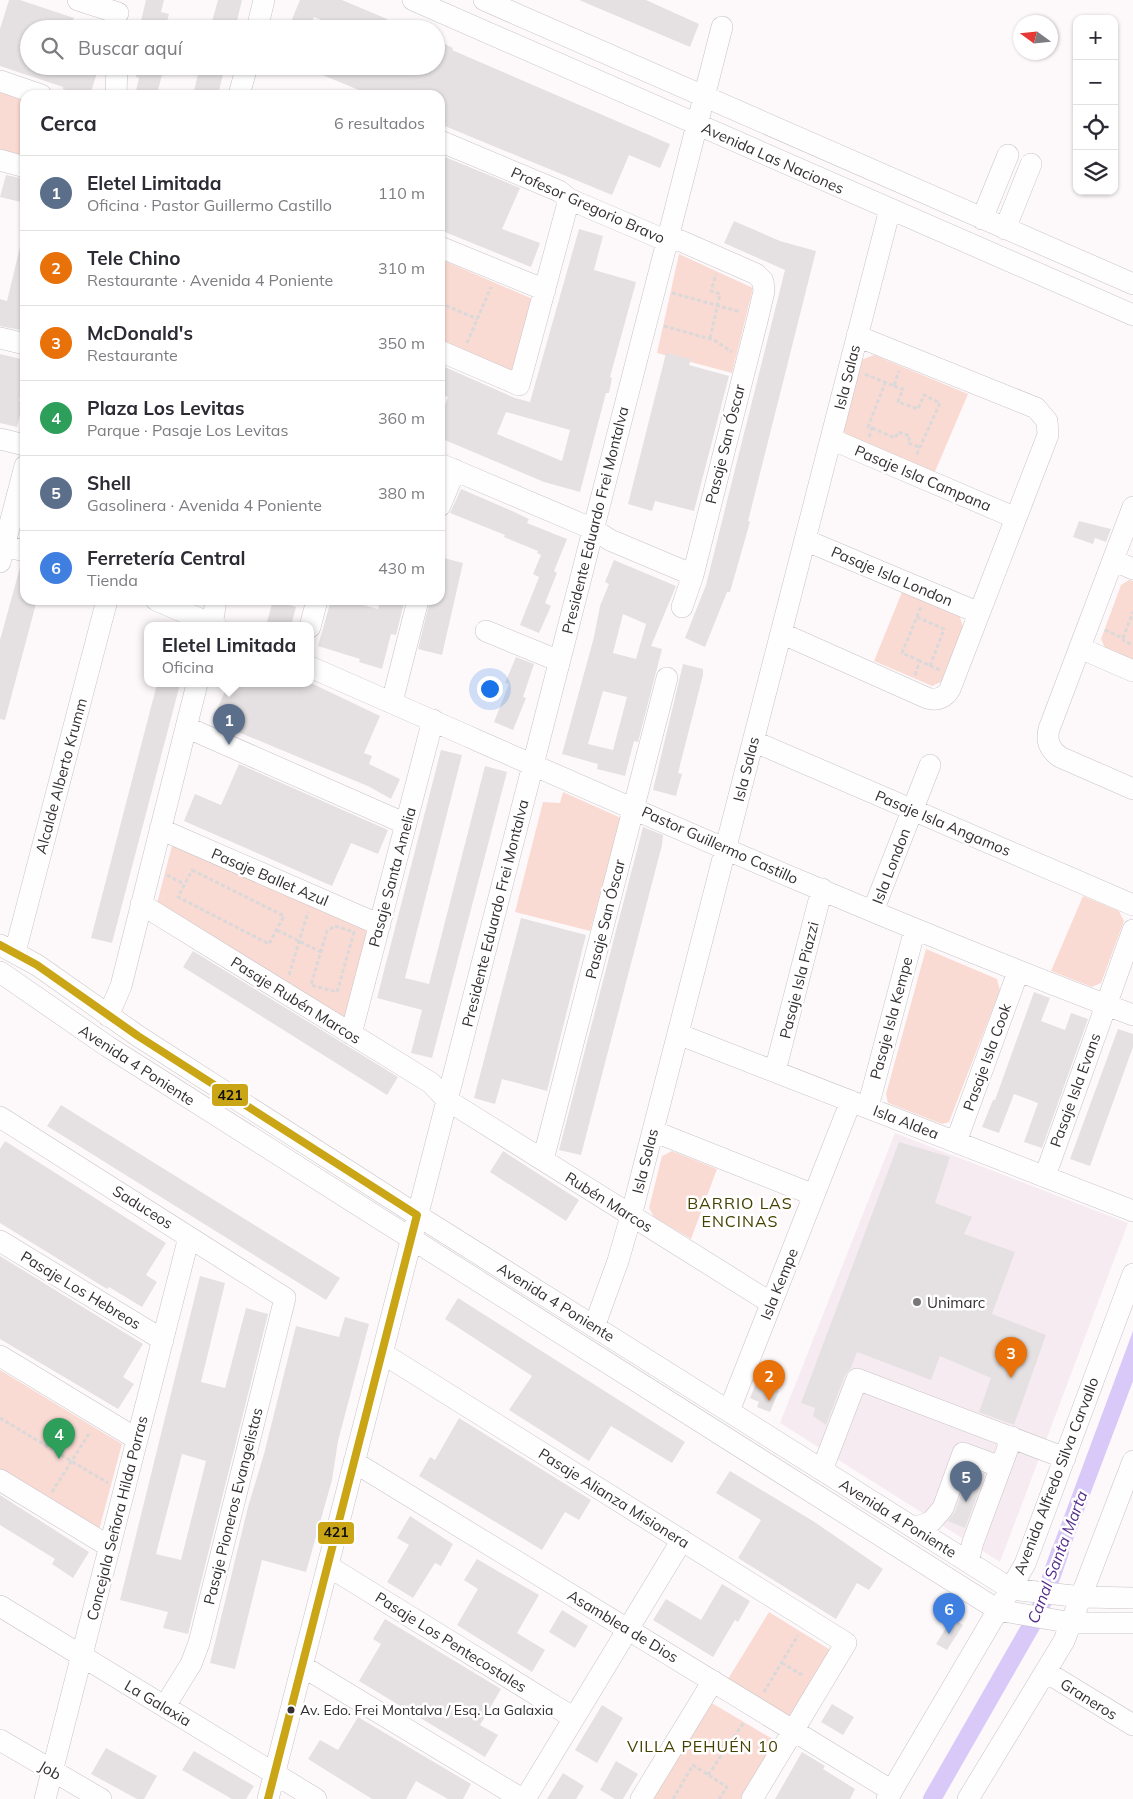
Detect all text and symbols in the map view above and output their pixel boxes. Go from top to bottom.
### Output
north arrow [1013,15,1058,60]
map controls [1073,15,1118,195]
button: + [1073,15,1118,60]
search box [20,20,445,75]
icon: search [38,34,66,62]
text: Buscar aquí [78,36,182,60]
button: − [1073,60,1118,105]
button: locate [1073,105,1118,150]
text: Cerca [40,110,97,136]
text: 6 resultados [334,113,425,133]
street label: Avenida Las Naciones [699,118,847,198]
button: layers [1073,150,1118,195]
street label: Profesor Gregorio Bravo [508,162,668,248]
text: Eletel Limitada [87,171,222,195]
text: 1 [51,183,61,203]
text: 110 m [378,183,425,203]
text: Oficina · Pastor Guillermo Castillo [87,195,332,215]
text: Tele Chino [87,246,180,270]
text: 2 [51,258,61,278]
text: 310 m [378,258,425,278]
text: Restaurante · Avenida 4 Poniente [87,270,333,290]
text: McDonald's [87,321,193,345]
text: 3 [51,333,61,353]
text: 350 m [378,333,425,353]
street label: Isla Salas [830,343,864,411]
text: Restaurante [87,345,178,365]
street label: Pasaje San Óscar [701,382,749,506]
text: Plaza Los Levitas [87,396,244,420]
street label: Presidente Eduardo Frei Montalva [558,404,632,636]
text: 4 [51,408,61,428]
text: 360 m [378,408,425,428]
text: Parque · Pasaje Los Levitas [87,420,288,440]
street label: Pasaje Isla Campana [852,441,994,515]
text: Shell [87,471,131,495]
text: 5 [51,483,61,503]
text: 380 m [378,483,425,503]
text: Gasolinera · Avenida 4 Poniente [87,495,322,515]
street label: Pasaje Isla London [828,542,956,610]
text: Ferretería Central [87,546,246,570]
text: 6 [51,558,61,578]
text: 430 m [378,558,425,578]
text: Tienda [87,570,138,590]
popup [144,622,314,687]
text: Eletel Limitada [162,633,296,657]
text: Oficina [162,657,214,677]
your location [477,676,503,702]
street label: Alcalde Alberto Krumm [31,696,91,856]
pin: 1 [213,704,245,745]
street label: Isla Salas [729,735,763,803]
street label: Pasaje Isla Angamos [872,786,1014,860]
street label: Presidente Eduardo Frei Montalva [458,797,532,1029]
street label: Pastor Guillermo Castillo [639,802,801,888]
street label: Pasaje Santa Amelia [364,805,420,949]
street label: Isla London [868,825,914,907]
street label: Pasaje Ballet Azul [209,844,331,910]
street label: Pasaje San Óscar [581,857,629,981]
street label: Pasaje Isla Piazzi [775,920,823,1040]
street label: Pasaje Rubén Marcos [227,952,365,1048]
street label: Pasaje Isla Kempe [865,955,917,1081]
street label: Pasaje Isla Cook [959,1000,1015,1113]
street label: Avenida 4 Poniente [75,1020,199,1110]
street label: Pasaje Isla Evans [1046,1030,1104,1150]
line badge: 421 [211,1083,249,1107]
text: 421 [217,1086,243,1104]
street label: Isla Aldea [871,1101,941,1143]
street label: Isla Salas [628,1127,662,1195]
street label: Rubén Marcos [562,1168,656,1236]
street label: Saduceos [109,1181,177,1233]
district label: BARRIO LAS ENCINAS [687,1193,793,1231]
street label: Isla Kempe [756,1245,802,1323]
street label: Pasaje Los Hebreos [18,1247,144,1333]
street label: Avenida 4 Poniente [494,1258,618,1346]
place label: Unimarc [927,1293,985,1312]
marker: Unimarc [911,1296,923,1308]
pin: 3 [995,1337,1027,1378]
pin: 2 [753,1360,785,1401]
street label: Avenida Alfredo Silva Carvallo [1009,1374,1103,1578]
street label: Pasaje Pioneros Evangelistas [199,1406,267,1606]
street label: Concejala Señora Hilda Porras [82,1414,152,1622]
pin: 4 [43,1418,75,1459]
street label: Pasaje Alianza Misionera [535,1444,693,1552]
pin: 5 [950,1461,982,1502]
street label: Avenida 4 Poniente [836,1474,960,1562]
water label: Canal Santa Marta [1023,1488,1092,1626]
line badge: 421 [317,1521,355,1545]
text: 421 [323,1523,349,1541]
street label: Asamblea de Dios [564,1585,682,1667]
street label: Pasaje Los Pentecostales [372,1588,530,1696]
pin: 6 [933,1593,965,1634]
street label: Graneros [1057,1674,1121,1724]
street label: La Galaxia [121,1676,195,1730]
place label: Av. Edo. Frei Montalva / Esq. La Galaxia [300,1701,553,1719]
marker: Av. Edo. Frei Montalva / Esq. La Galaxia [286,1705,296,1715]
district label: VILLA PEHUÉN 10 [627,1736,779,1756]
street label: Job [36,1756,64,1784]

